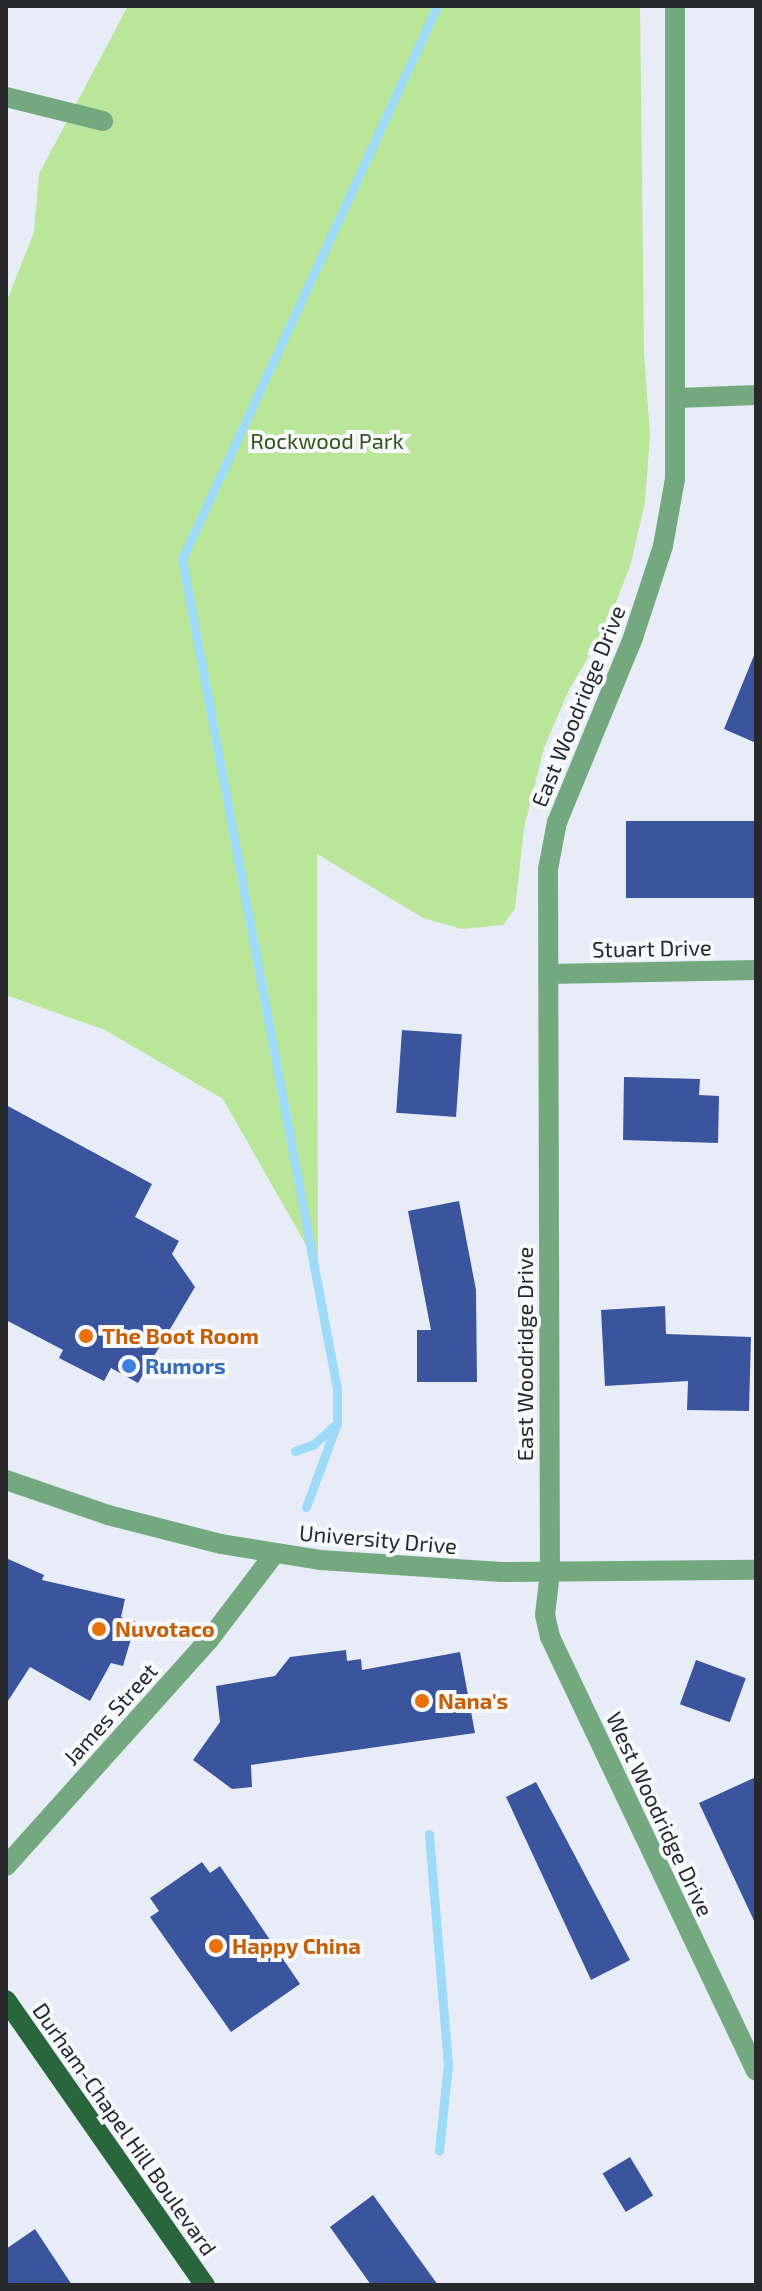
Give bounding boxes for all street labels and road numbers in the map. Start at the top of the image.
street label: East Woodridge Drive [526,601,630,811]
street label: Stuart Drive [592,934,712,962]
street label: East Woodridge Drive [512,1247,538,1461]
street label: University Drive [298,1519,458,1559]
street label: James Street [57,1658,163,1770]
street label: West Woodridge Drive [601,1707,719,1921]
street label: Durham-Chapel Hill Boulevard [27,1997,223,2261]

